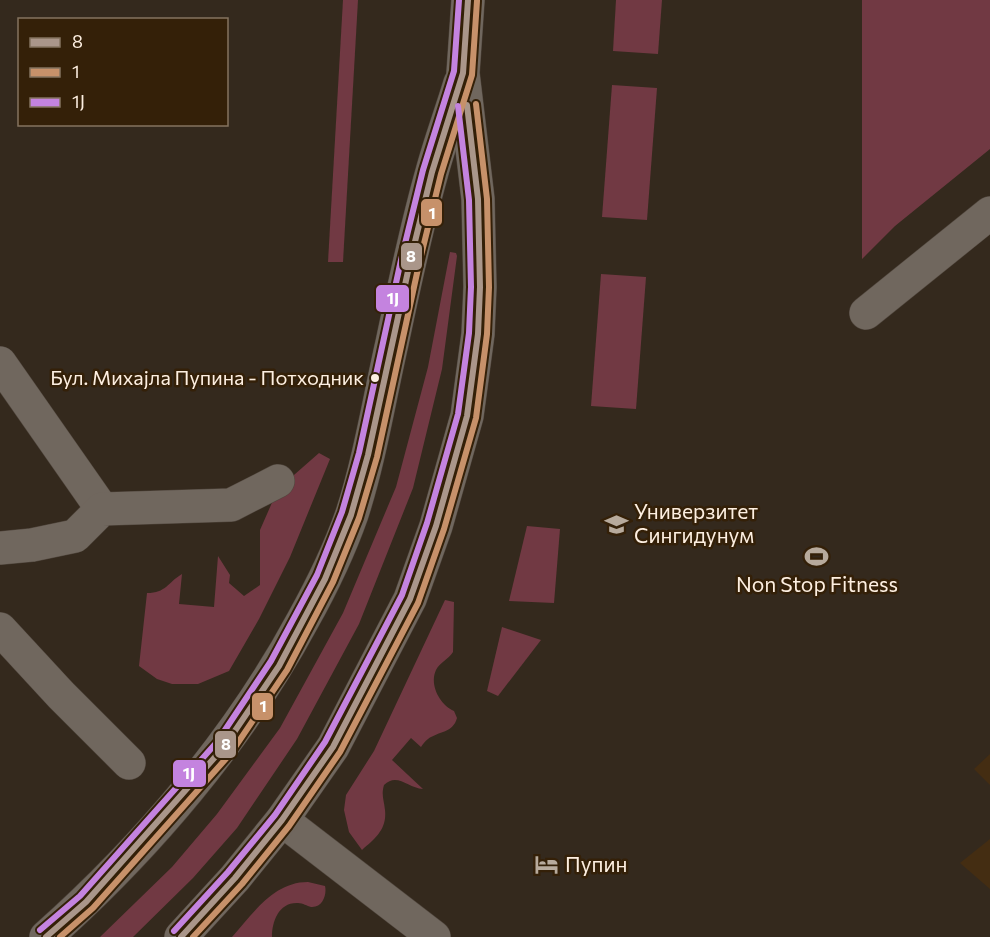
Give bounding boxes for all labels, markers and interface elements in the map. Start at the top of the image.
legend [18,18,228,126]
text: 8 [72,30,83,52]
text: 1 [72,60,80,82]
text: 1J [72,90,85,112]
line badge: 1 [420,198,443,227]
text: 1 [428,203,436,222]
line badge: 8 [400,242,423,271]
text: 8 [406,246,416,265]
line badge: 1J [375,284,410,313]
text: 1J [387,288,399,307]
place label: Бул. Михајла Пупина - Потходник [50,365,364,389]
marker: Бул. Михајла Пупина - Потходник [369,372,381,384]
place label: Универзитет Сингидунум [634,498,758,547]
school or university icon: Универзитет Сингидунум [603,511,629,537]
sports icon: Non Stop Fitness [804,544,830,570]
place label: Non Stop Fitness [736,571,898,596]
line badge: 1 [251,692,274,721]
text: 1 [259,696,267,715]
line badge: 8 [214,730,237,759]
text: 8 [221,734,231,753]
line badge: 1J [172,759,207,788]
text: 1J [183,763,195,782]
place label: Пупин [565,851,628,876]
hotel icon: Пупин [534,852,560,878]

